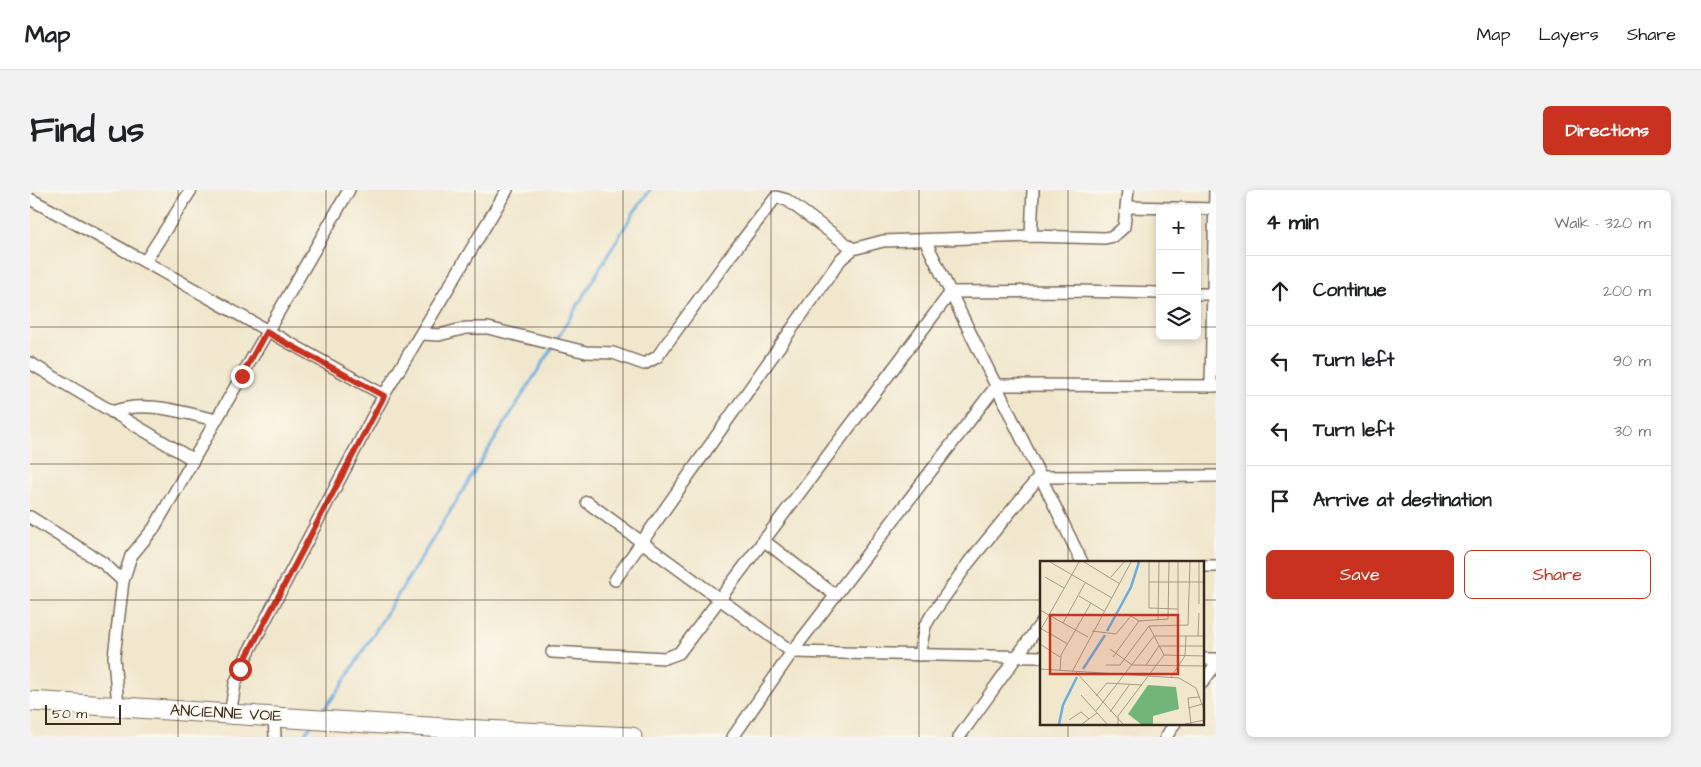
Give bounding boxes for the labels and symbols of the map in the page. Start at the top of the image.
route end [231,365,254,388]
inset map [1040,561,1204,724]
route start [229,658,252,681]
street label: ANCIENNE VOIE [169,699,283,727]
scale bar [45,702,121,725]

